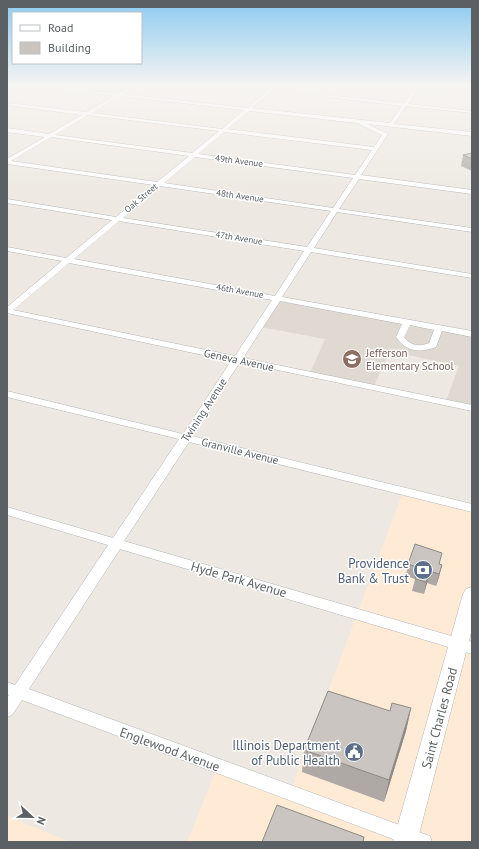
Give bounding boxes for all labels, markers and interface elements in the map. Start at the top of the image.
legend [12,12,142,64]
text: Road [48,20,73,35]
text: Building [48,40,91,55]
street label: 49th Avenue [215,152,264,169]
street label: Oak Street [122,181,160,215]
street label: 48th Avenue [216,187,265,204]
street label: 47th Avenue [215,228,264,247]
street label: 46th Avenue [215,281,265,300]
street label: Geneva Avenue [203,346,276,374]
place label: Jefferson Elementary School [365,346,454,373]
school or university icon: Jefferson Elementary School [341,348,363,370]
street label: Twining Avenue [178,375,230,445]
street label: Granville Avenue [200,435,280,467]
place label: Providence Bank & Trust [338,555,410,587]
street label: Hyde Park Avenue [189,558,289,601]
bank icon: Providence Bank & Trust [412,559,434,581]
street label: Saint Charles Road [418,666,461,771]
street label: Englewood Avenue [117,723,222,775]
place label: Illinois Department of Public Health [232,737,341,769]
public building icon: Illinois Department of Public Health [343,741,365,763]
north arrow [12,797,52,837]
text: N [33,815,49,827]

